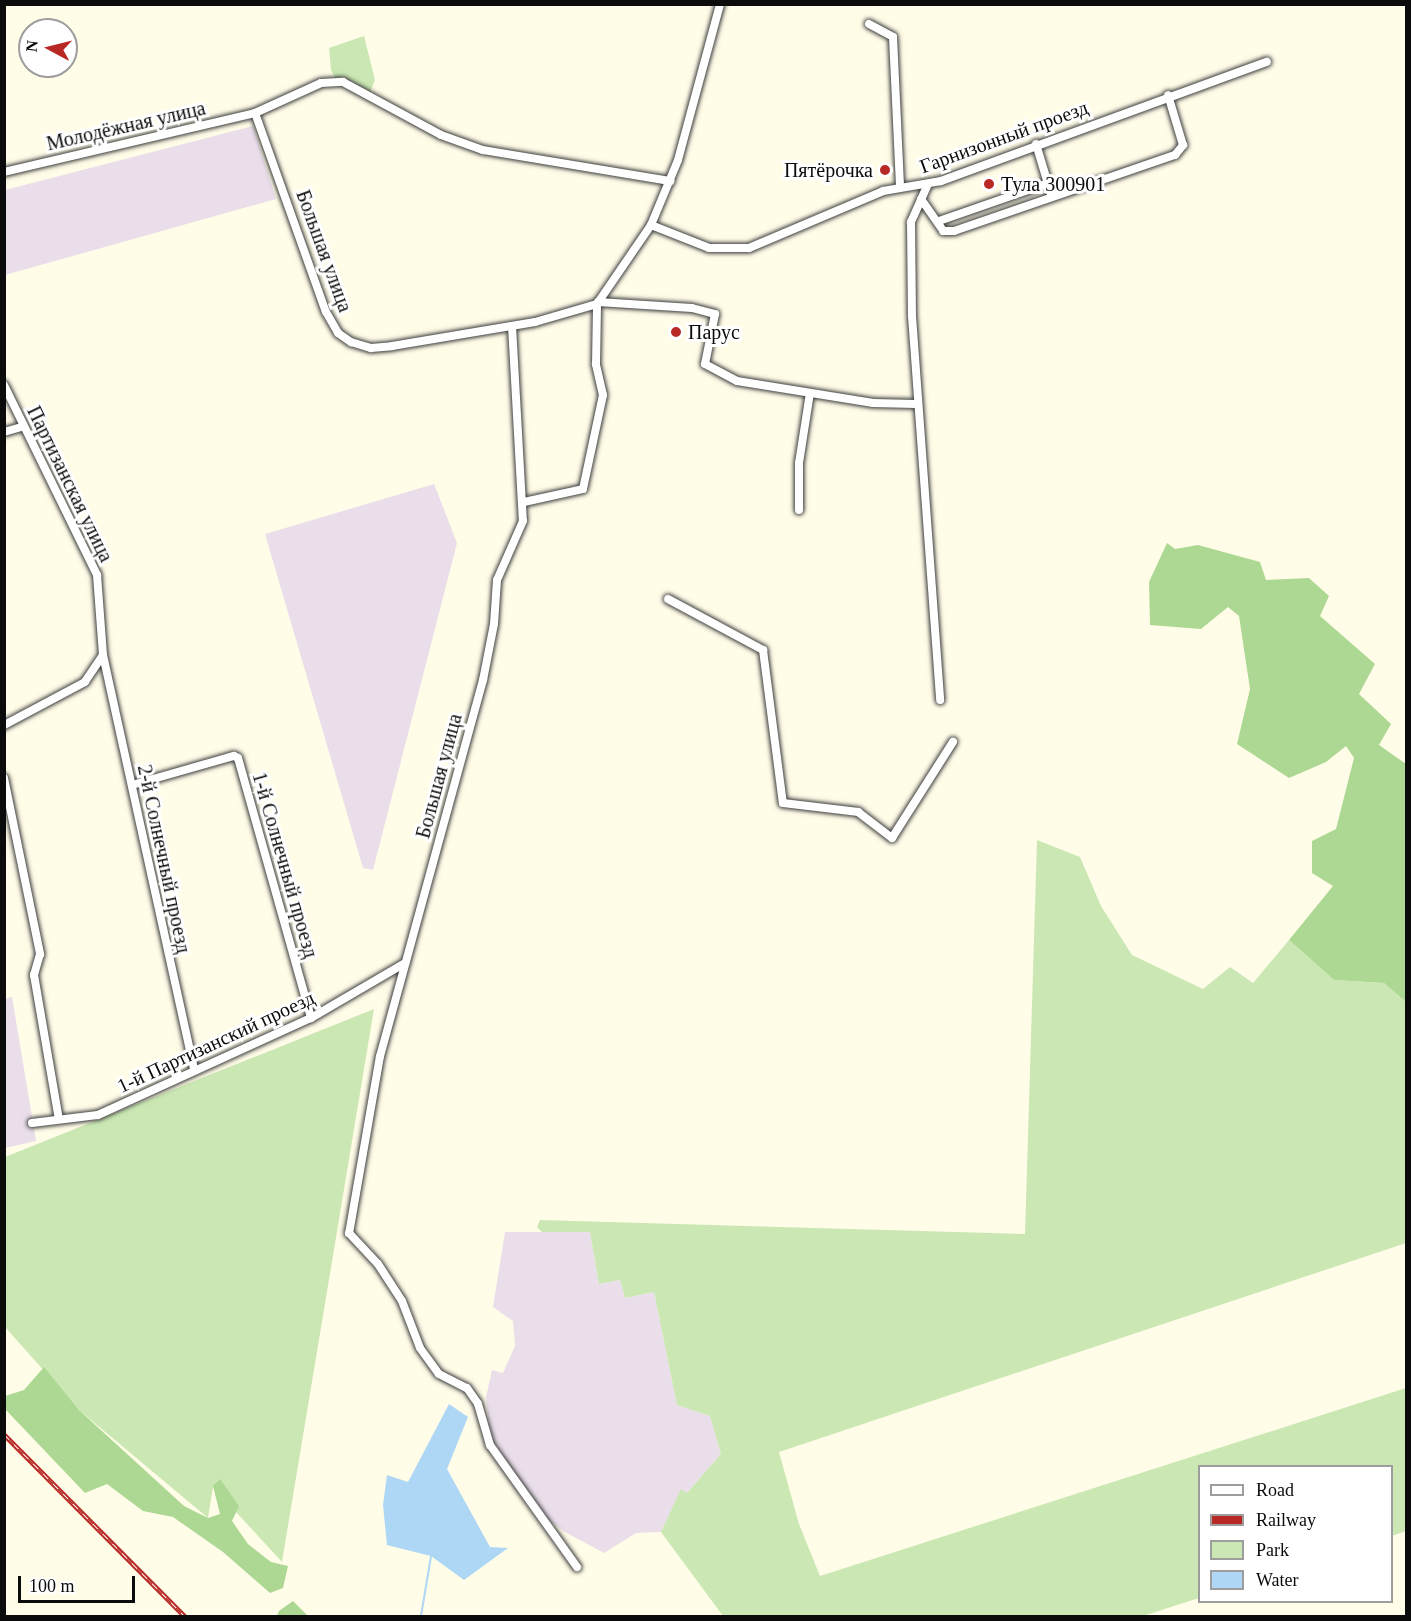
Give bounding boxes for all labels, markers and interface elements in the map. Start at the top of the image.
north arrow [18,18,78,78]
text: N [22,39,41,53]
street label: Гарнизонный проезд [917,95,1091,179]
street label: Молодёжная улица [44,96,208,156]
place label: Пятёрочка [784,158,873,182]
marker: Пятёрочка [878,163,892,177]
place label: Тула 300901 [1001,172,1105,196]
marker: Тула 300901 [982,177,996,191]
street label: Большая улица [291,187,357,315]
place label: Парус [688,320,740,344]
marker: Парус [669,325,683,339]
street label: Партизанская улица [22,402,118,566]
street label: Большая улица [411,711,467,841]
street label: 2-й Солнечный проезд [132,763,196,955]
street label: 1-й Солнечный проезд [247,769,323,961]
street label: 1-й Партизанский проезд [113,986,319,1098]
legend [1198,1465,1393,1603]
text: Road [1256,1480,1294,1500]
text: Railway [1256,1510,1316,1530]
text: Park [1256,1540,1289,1560]
scale bar [21,1564,138,1602]
text: Water [1256,1570,1299,1590]
text: 100 m [29,1576,75,1596]

